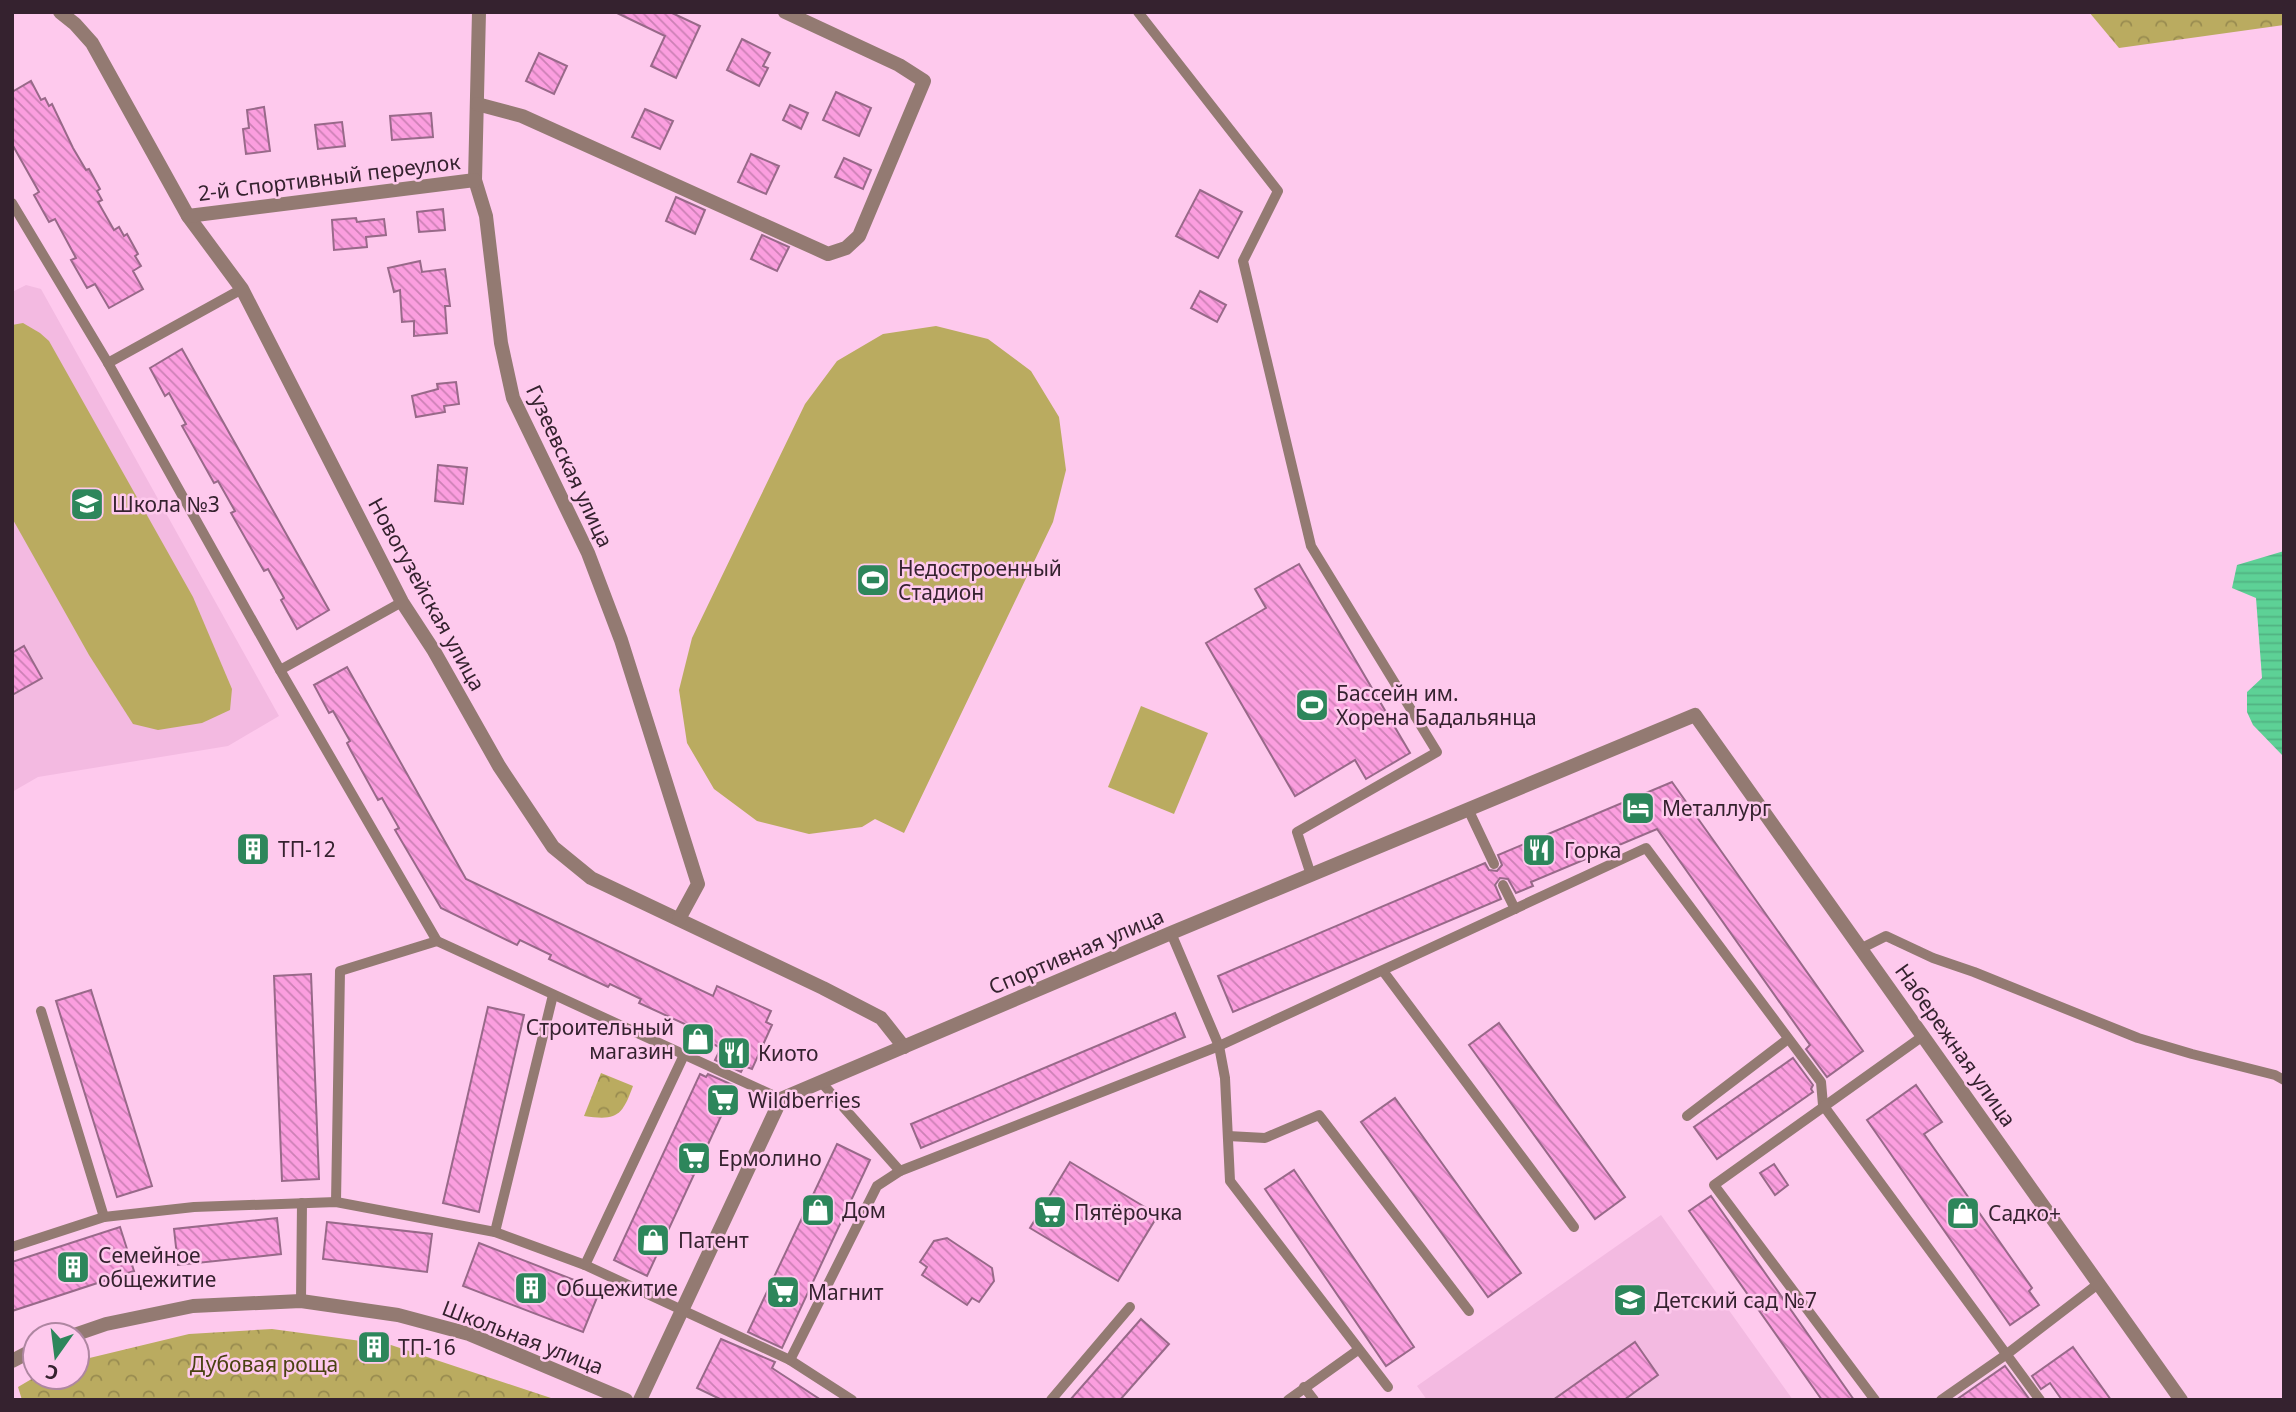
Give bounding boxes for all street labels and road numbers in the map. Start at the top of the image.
street label: 2-й Спортивный переулок [196,147,462,207]
street label: Гузеевская улица [520,380,620,552]
street label: Новогузейская улица [362,492,492,696]
street label: Спортивная улица [984,901,1168,1001]
street label: Набережная улица [1889,958,2023,1132]
street label: Школьная улица [438,1293,608,1381]

